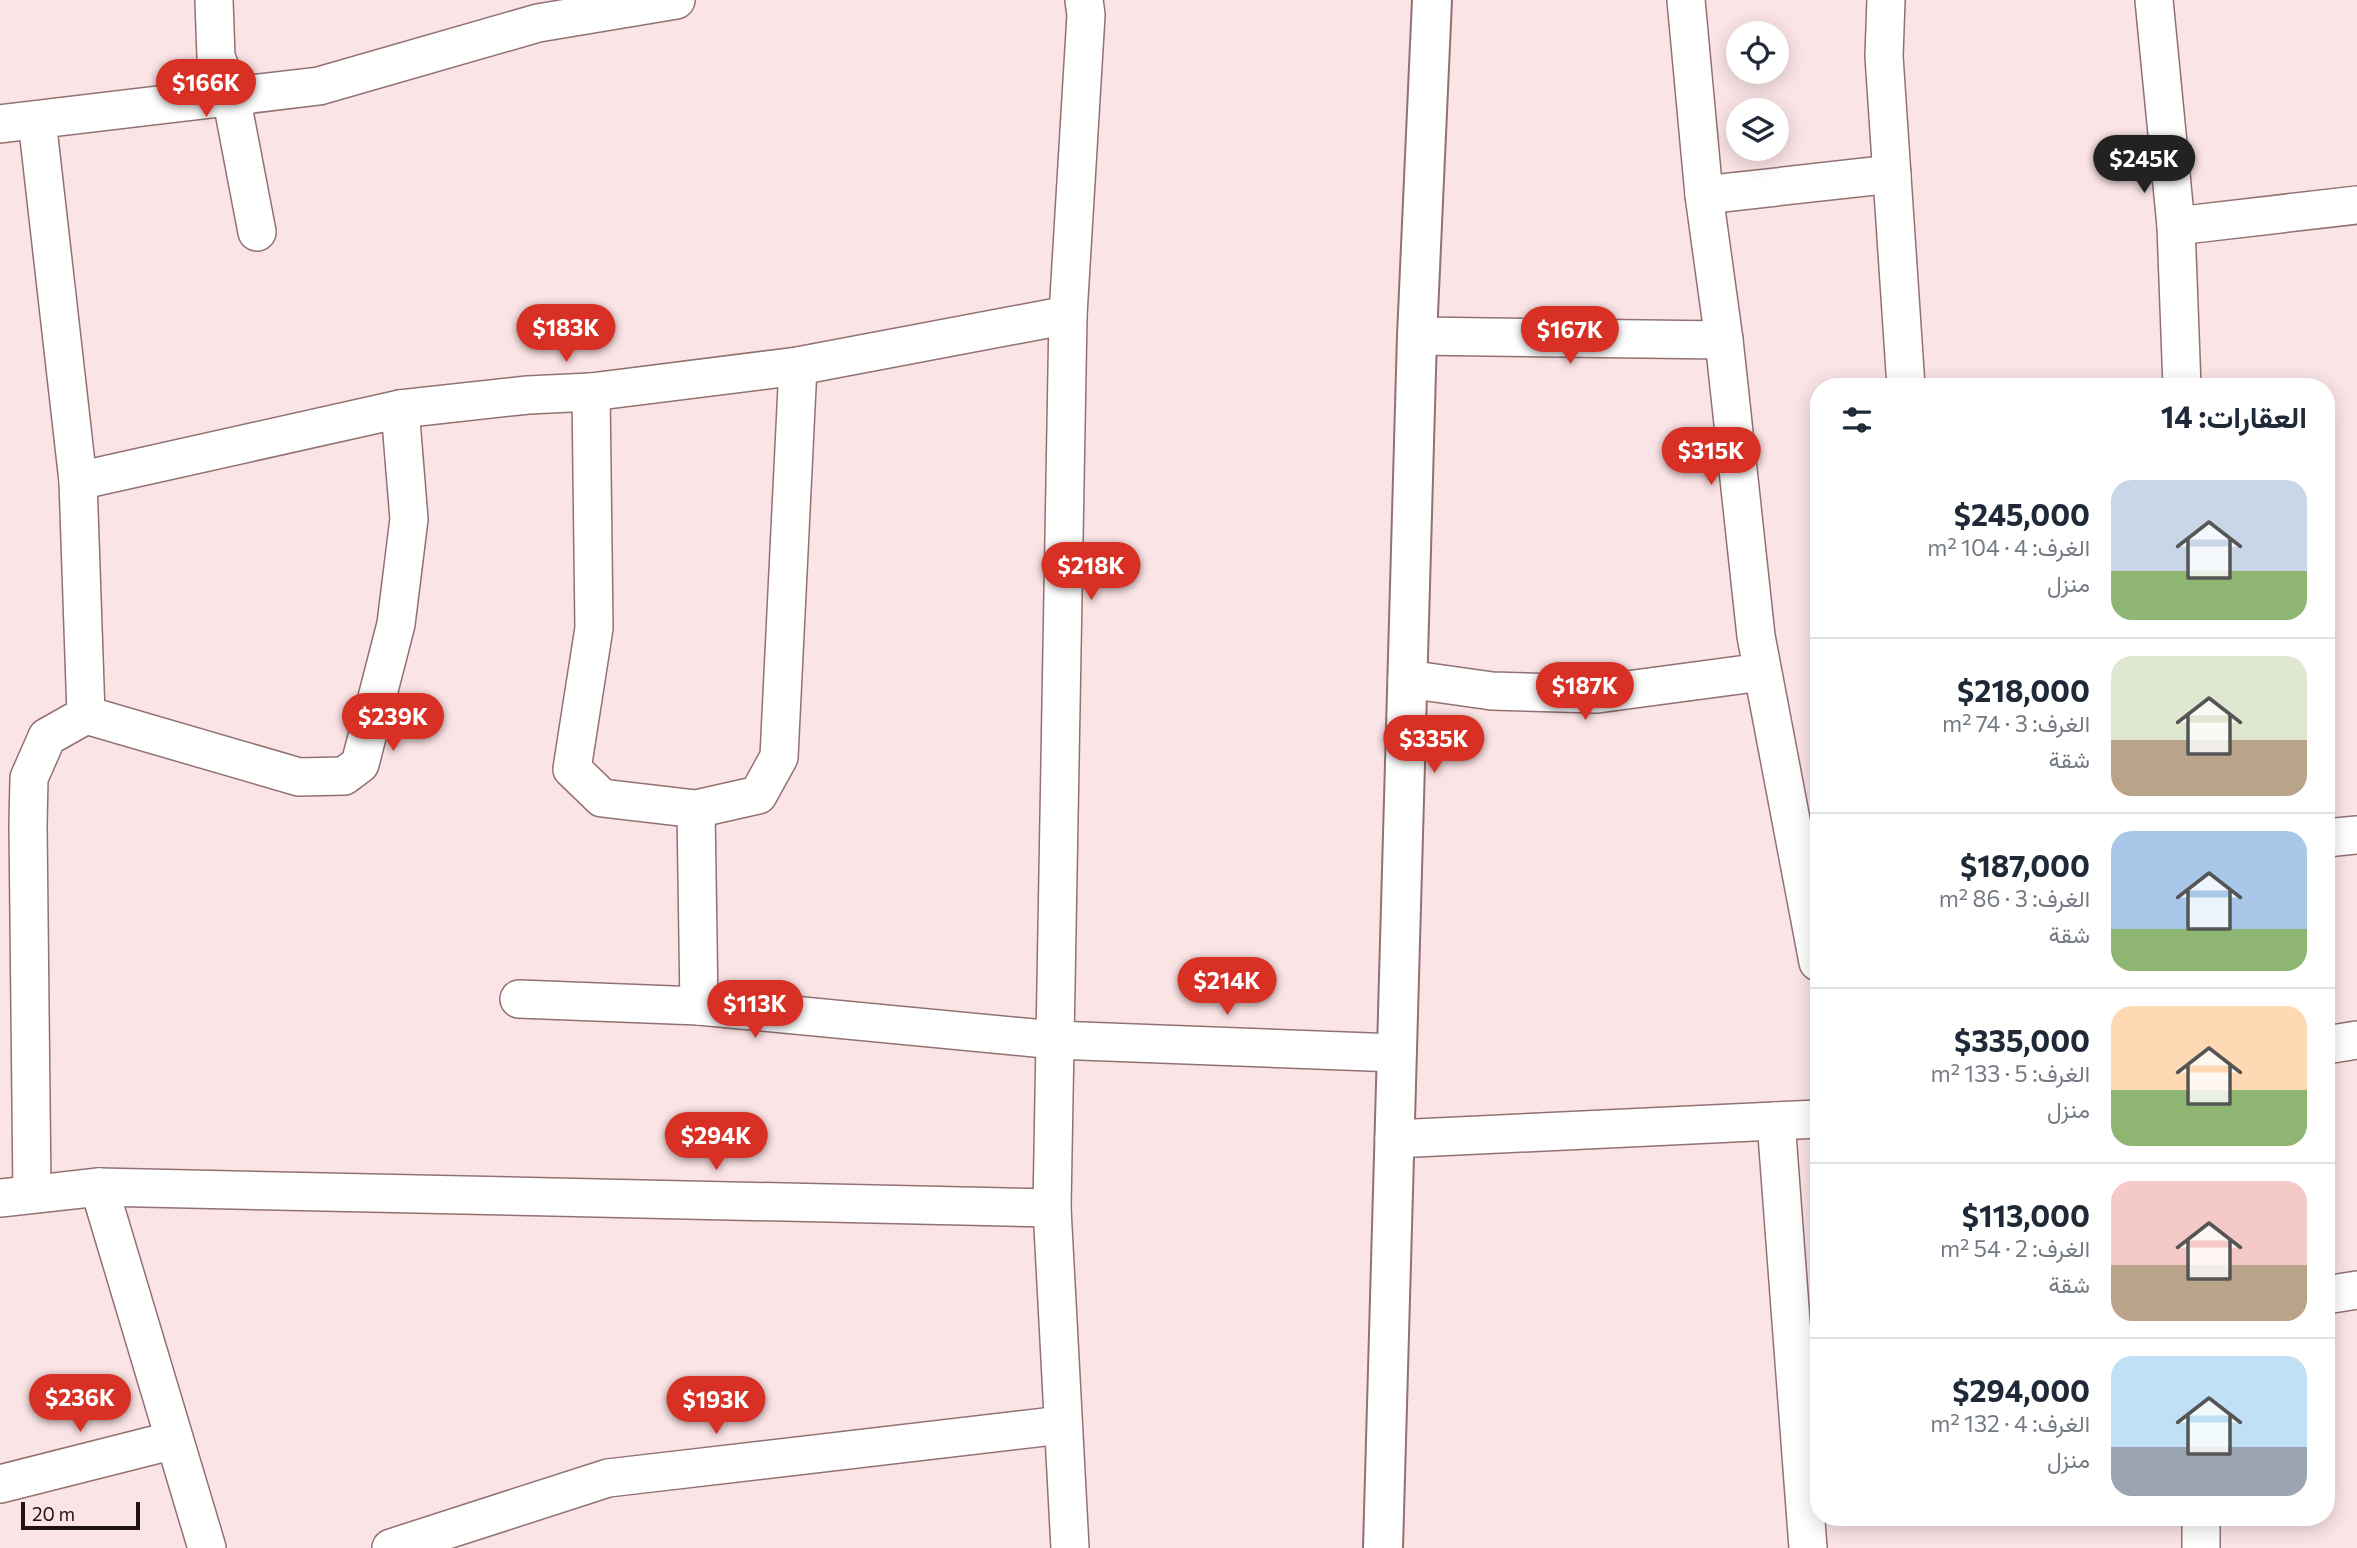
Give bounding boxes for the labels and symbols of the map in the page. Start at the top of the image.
pin: $166K [157,60,255,119]
pin: $245K [2095,136,2193,195]
pin: $183K [517,304,615,364]
pin: $167K [1521,306,1619,366]
pin: $315K [1662,428,1760,487]
pin: $218K [1042,542,1140,602]
pin: $187K [1536,662,1634,722]
pin: $239K [344,694,442,753]
pin: $335K [1385,716,1483,775]
pin: $214K [1178,958,1276,1017]
pin: $113K [706,981,804,1040]
pin: $294K [667,1112,765,1172]
pin: $236K [31,1374,129,1434]
pin: $193K [667,1376,765,1436]
scale bar [21,1499,140,1531]

